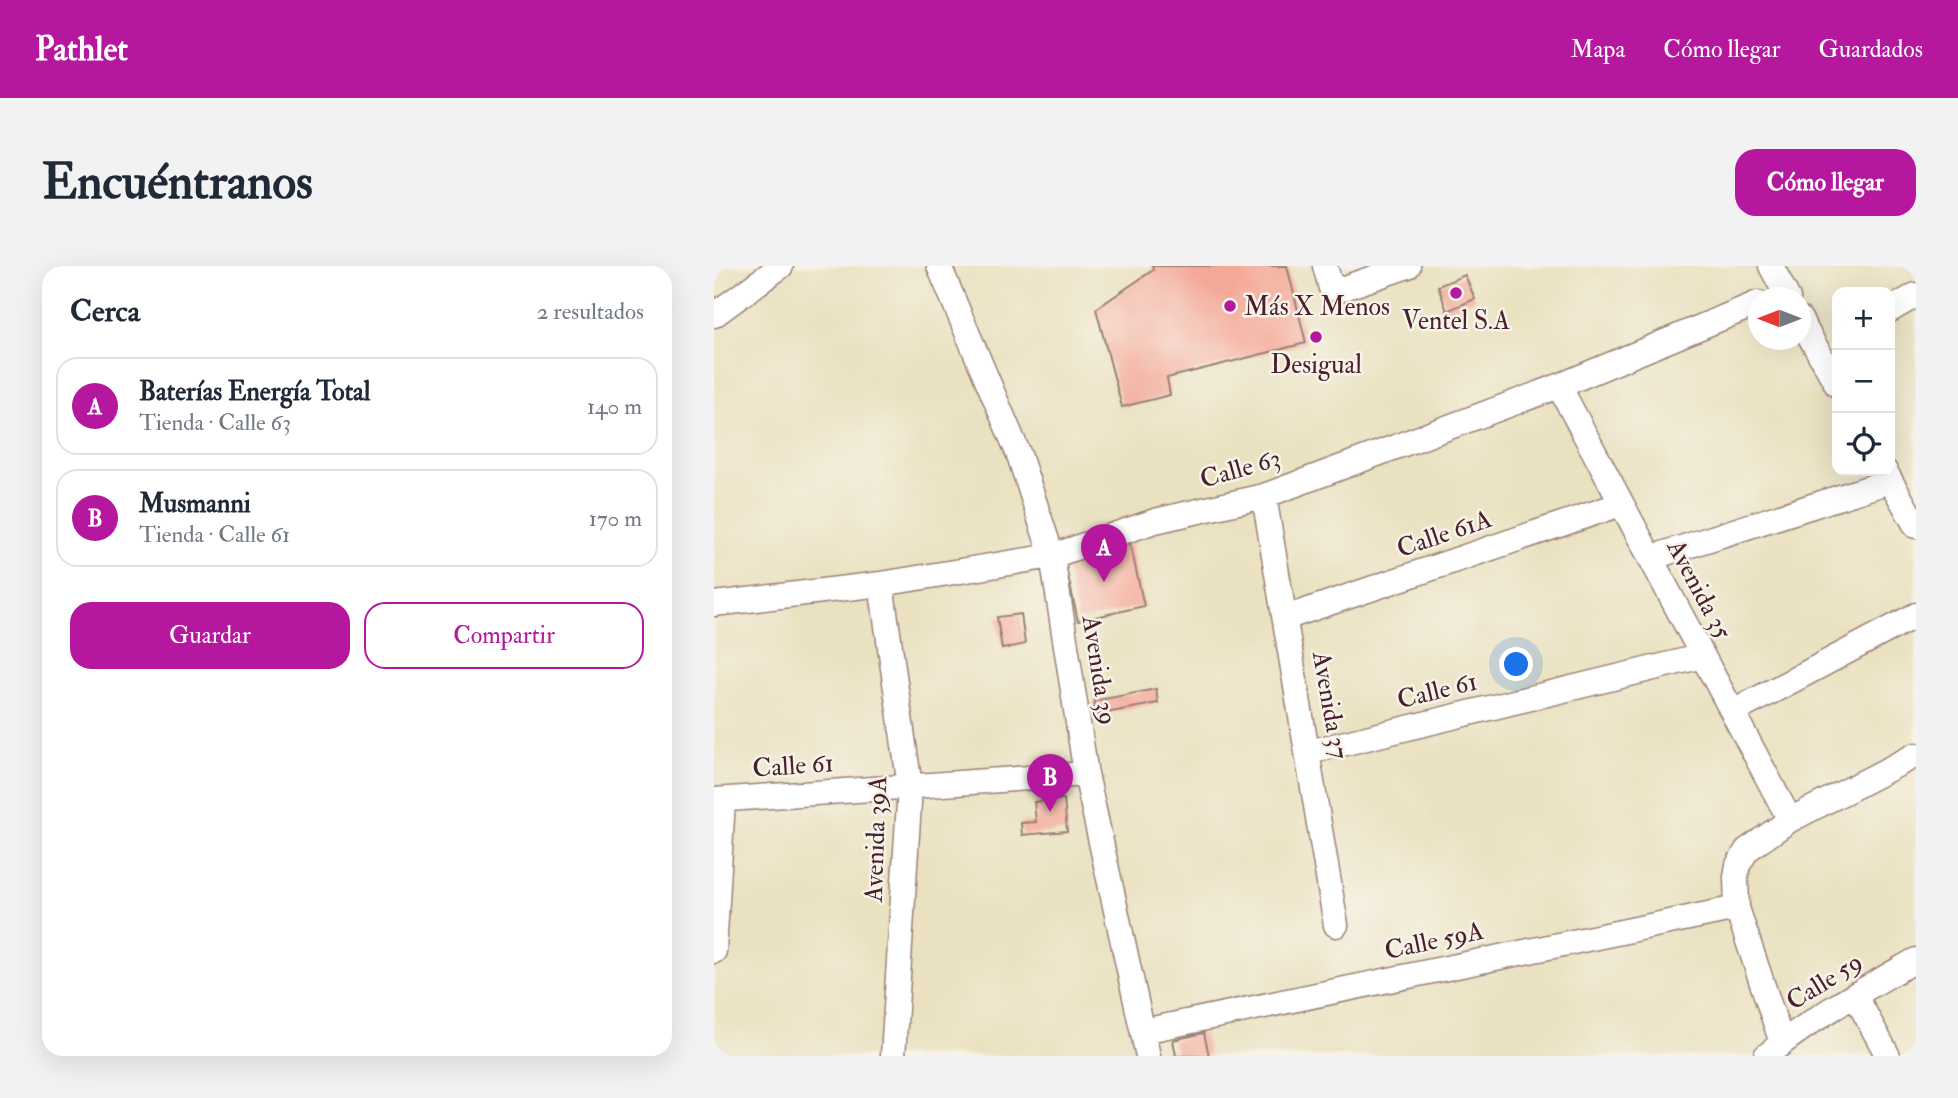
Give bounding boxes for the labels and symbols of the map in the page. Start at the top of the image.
marker: Ventel S.A [1448,285,1464,301]
north arrow [1748,287,1811,350]
place label: Más X Menos [1244,291,1390,323]
marker: Más X Menos [1222,298,1238,314]
place label: Ventel S.A [1402,305,1511,337]
marker: Desigual [1308,329,1324,345]
place label: Desigual [1270,349,1362,381]
street label: Calle 63 [1196,442,1284,496]
street label: Calle 61A [1393,503,1496,565]
pin: A [1081,524,1127,582]
street label: Avenida 35 [1659,533,1739,645]
street label: Avenida 39 [1074,612,1123,727]
your location [1499,647,1533,681]
street label: Avenida 37 [1305,648,1355,762]
street label: Calle 61 [1394,666,1481,716]
street label: Calle 61 [751,747,835,785]
pin: B [1027,754,1073,812]
street label: Avenida 39A [858,775,894,904]
street label: Calle 59A [1382,915,1487,967]
street label: Calle 59 [1780,946,1869,1018]

